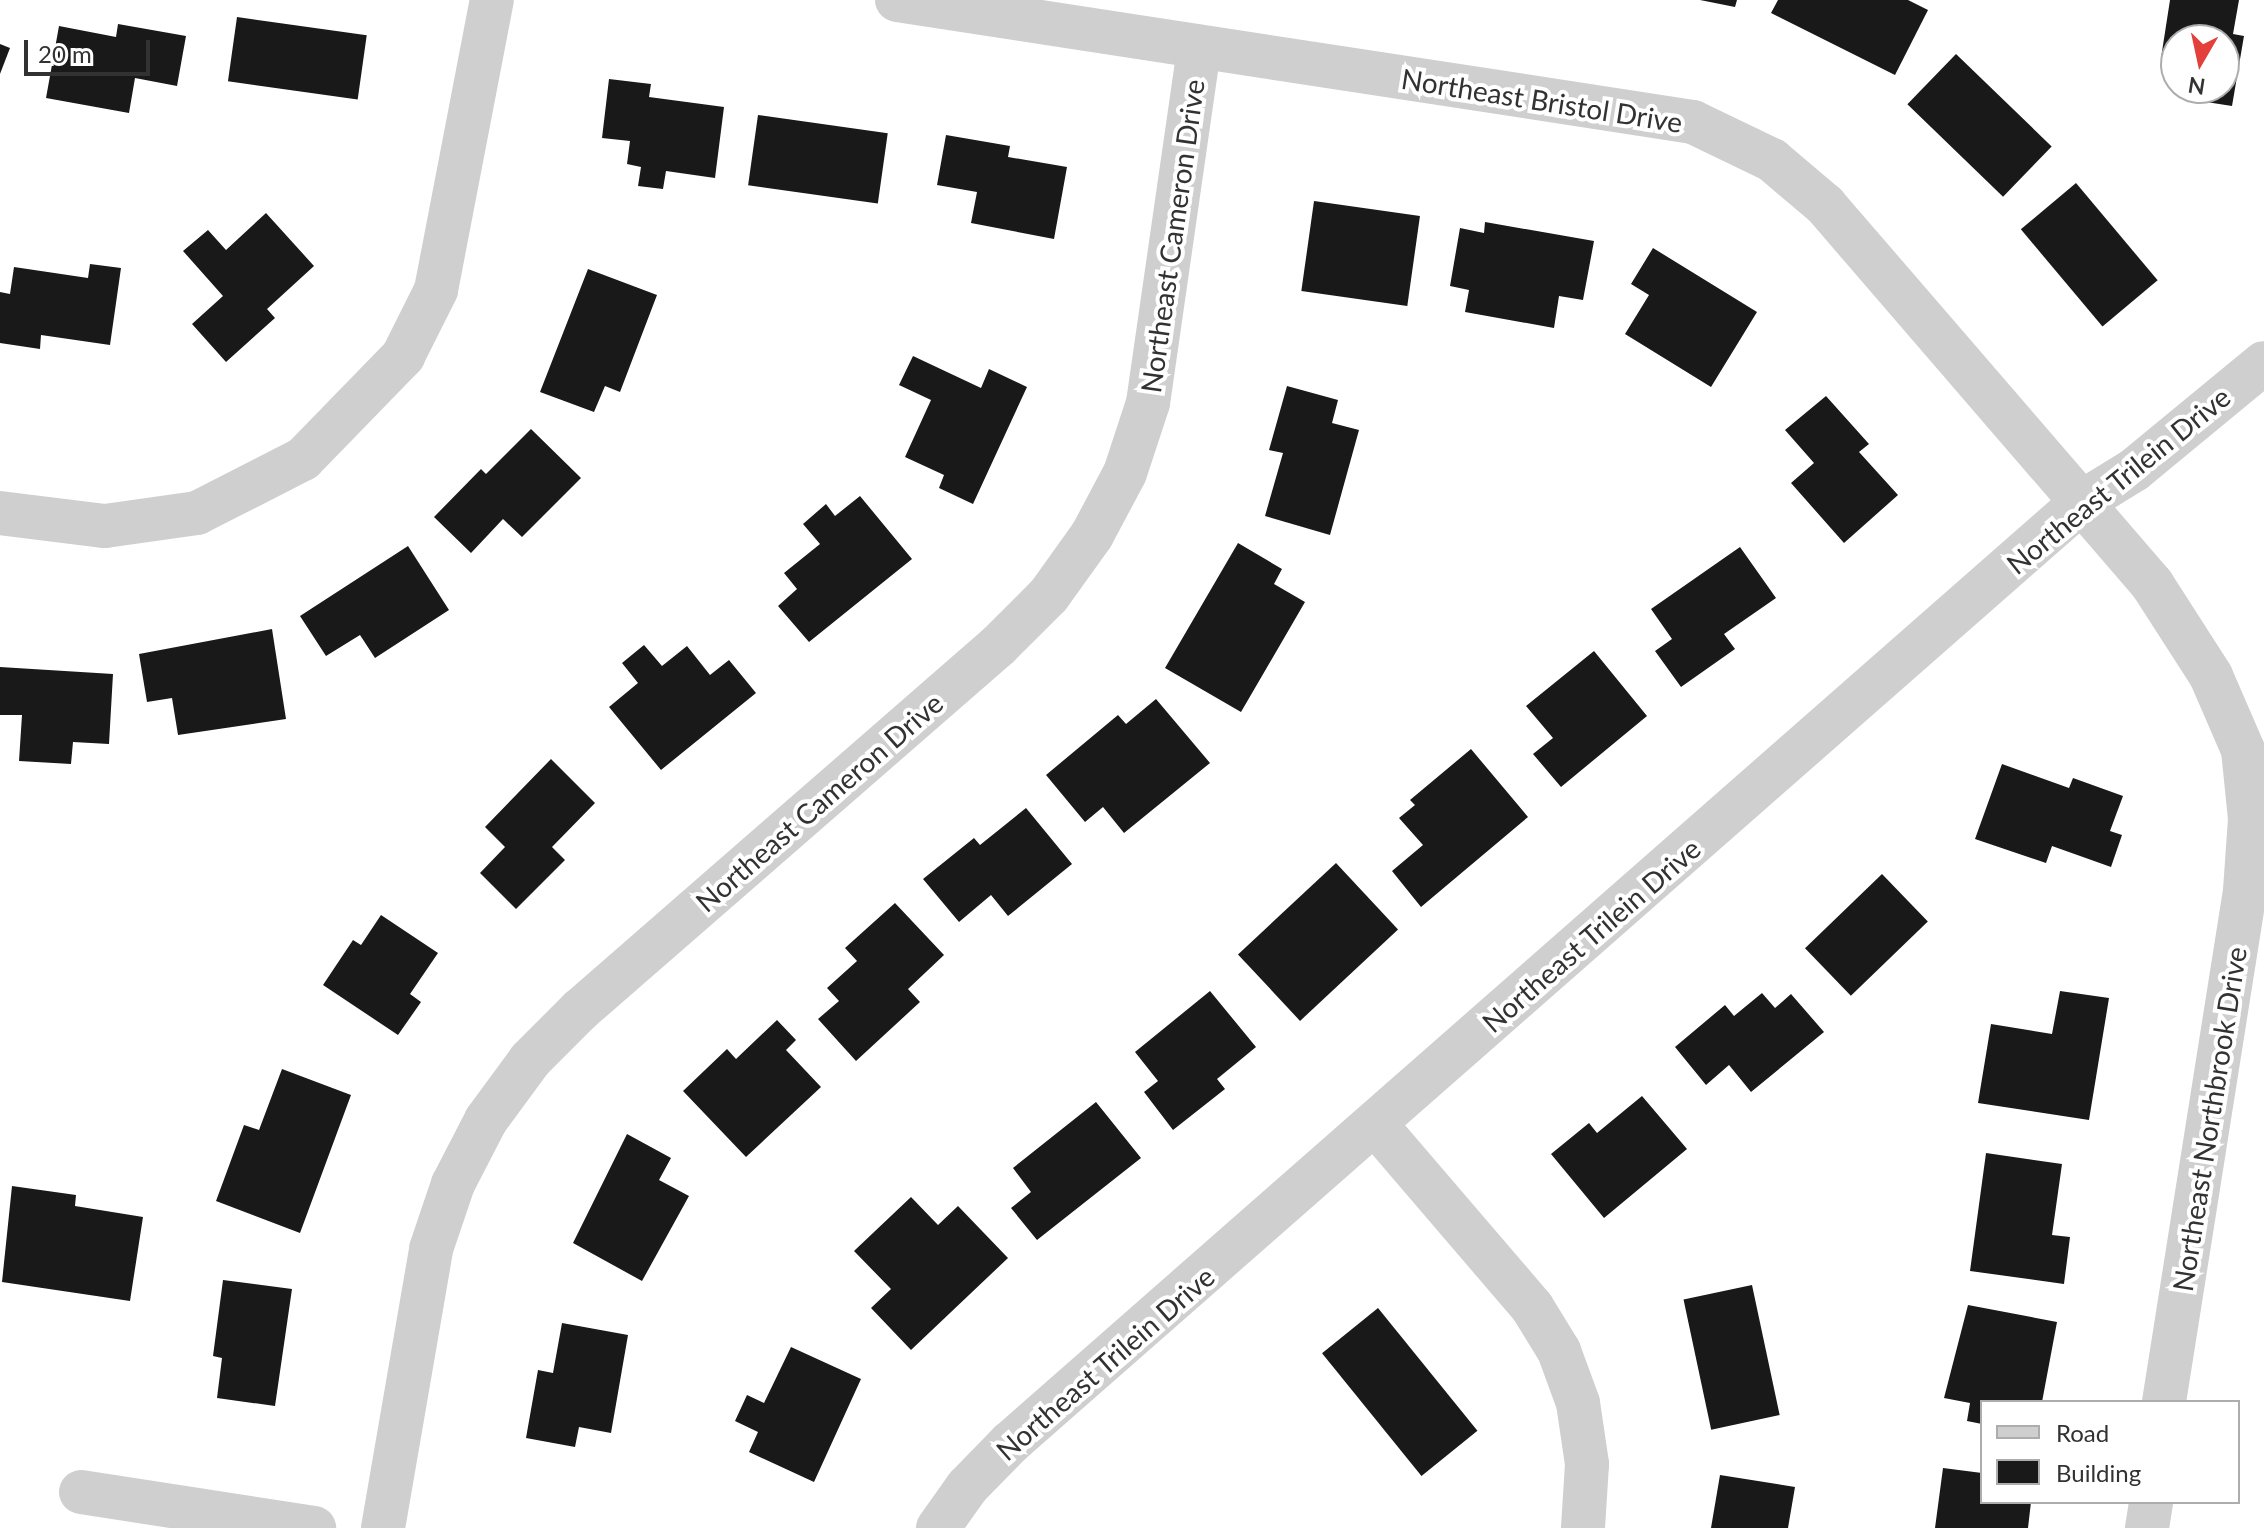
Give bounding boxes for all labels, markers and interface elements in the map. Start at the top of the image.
scale bar [28,24,154,74]
north arrow [2160,24,2240,104]
text: 20 m [38,39,92,68]
street label: Northeast Bristol Drive [1399,61,1685,139]
text: N [2186,72,2207,101]
street label: Northeast Cameron Drive [1133,77,1211,395]
street label: Northeast Trilein Drive [1999,379,2237,581]
street label: Northeast Cameron Drive [689,686,949,918]
street label: Northeast Trilein Drive [1475,831,1707,1039]
street label: Northeast Northbrook Drive [2165,944,2253,1294]
street label: Northeast Trilein Drive [989,1259,1221,1467]
legend [1980,1400,2240,1504]
text: Road [2056,1418,2109,1447]
text: Building [2056,1458,2141,1487]

